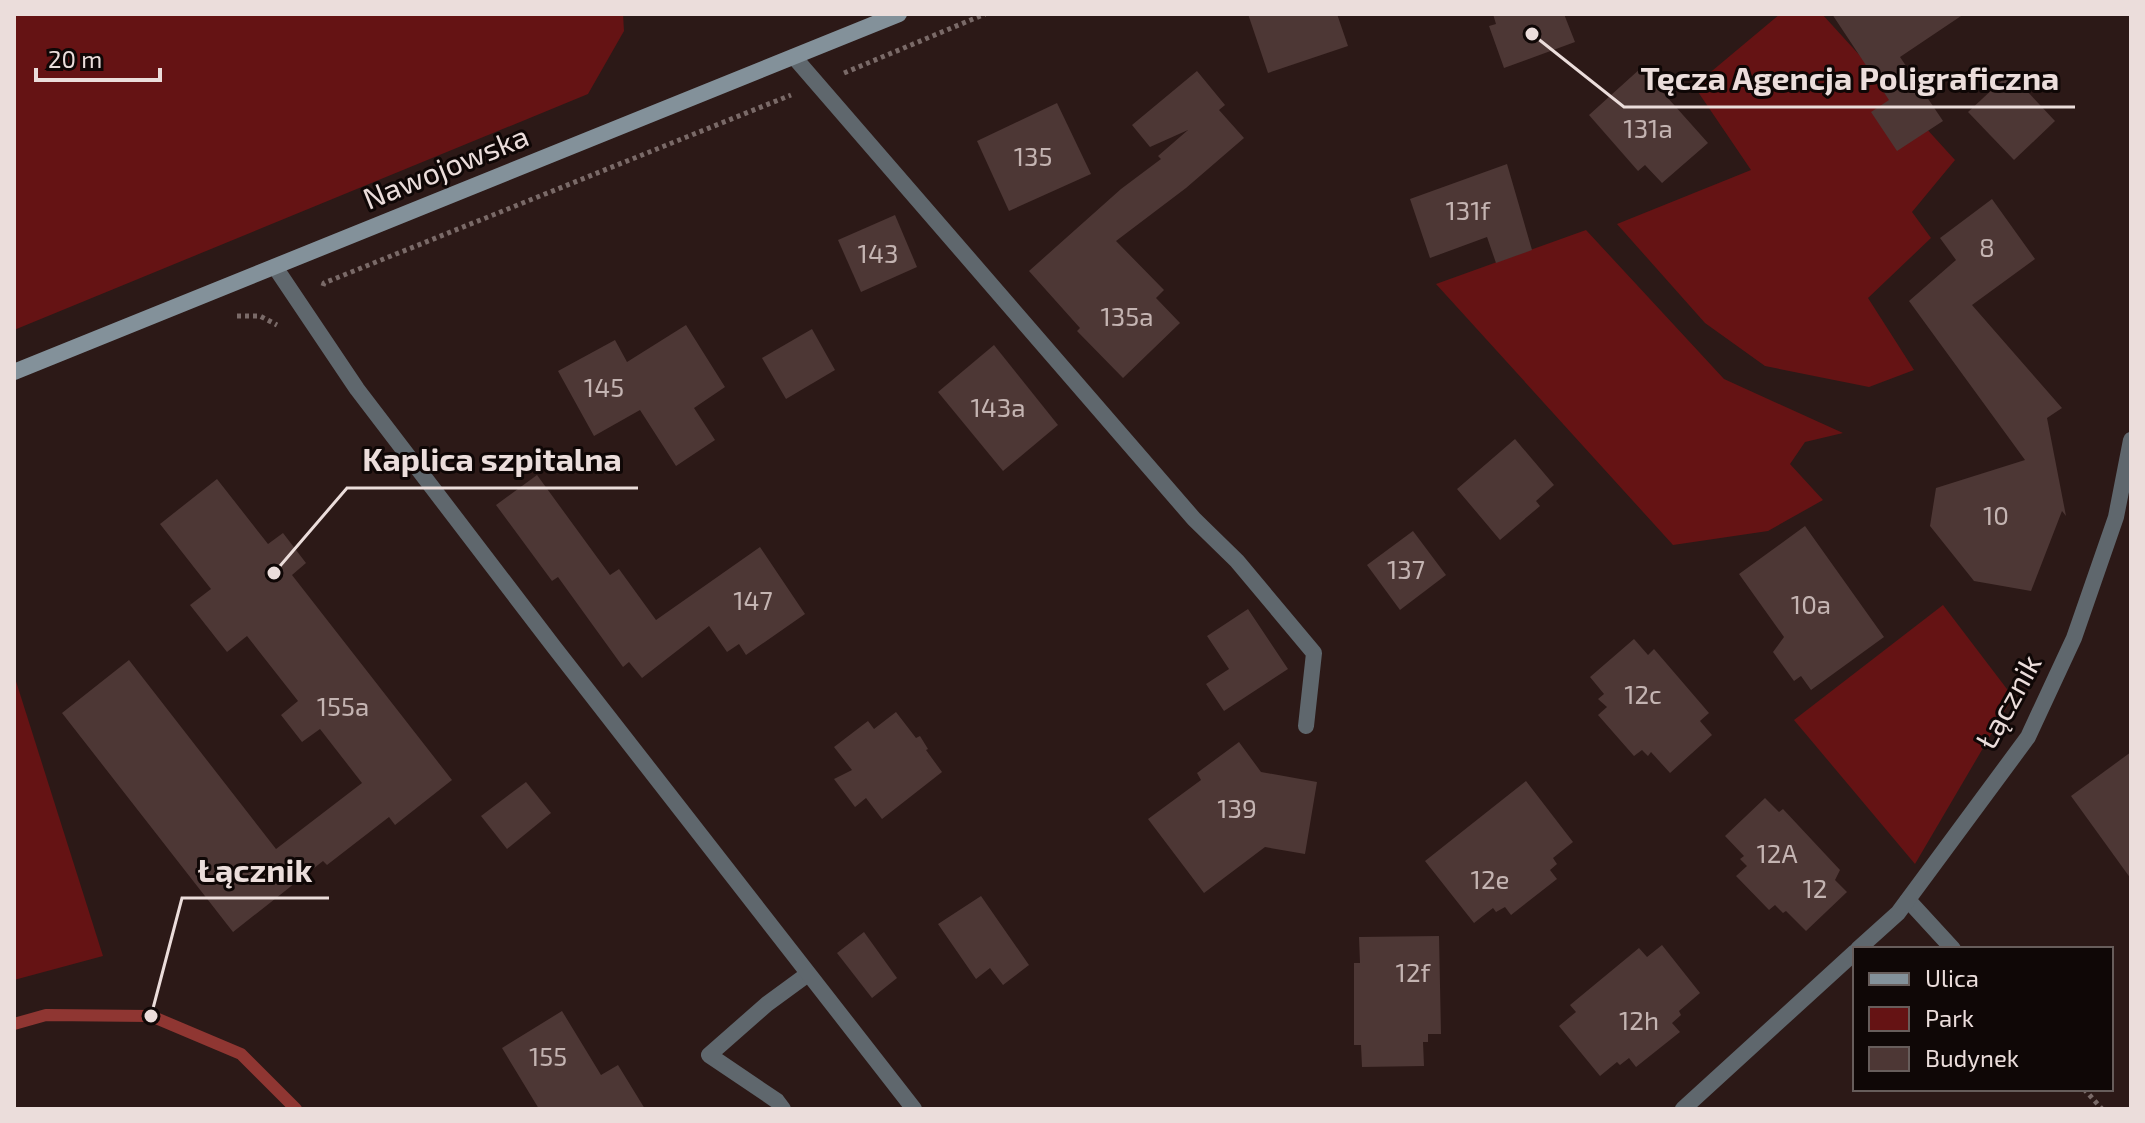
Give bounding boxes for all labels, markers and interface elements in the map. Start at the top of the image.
scale bar [36,32,160,82]
text: 20 m [48,44,102,73]
callout: Tęcza Agencja Poligraficzna [1624,51,2075,107]
text: Tęcza Agencja Poligraficzna [1641,58,2059,96]
house number: 131a [1623,112,1673,143]
street label: Nawojowska [357,117,533,216]
house number: 135 [1014,140,1052,171]
house number: 131f [1445,194,1492,225]
house number: 8 [1979,231,1995,262]
house number: 143 [858,237,898,268]
house number: 135a [1100,300,1154,331]
house number: 145 [584,371,624,402]
house number: 143a [970,391,1026,422]
callout: Kaplica szpitalna [347,432,638,488]
text: Kaplica szpitalna [362,439,622,477]
house number: 10 [1983,499,2009,530]
house number: 137 [1387,553,1425,584]
house number: 147 [733,584,773,615]
house number: 10a [1791,588,1831,619]
street label: Łącznik [1967,648,2048,754]
house number: 12c [1624,678,1662,709]
house number: 155a [317,690,369,721]
house number: 139 [1217,792,1257,823]
house number: 12A [1756,837,1798,868]
callout: Łącznik [182,842,329,898]
text: Łącznik [198,850,312,889]
house number: 12e [1471,863,1509,894]
house number: 12 [1803,872,1827,903]
legend [1853,947,2113,1091]
house number: 12f [1396,956,1432,987]
text: Ulica [1925,963,1979,992]
text: Park [1925,1003,1974,1032]
house number: 12h [1619,1004,1659,1035]
house number: 155 [529,1040,567,1071]
text: Budynek [1925,1043,2019,1072]

